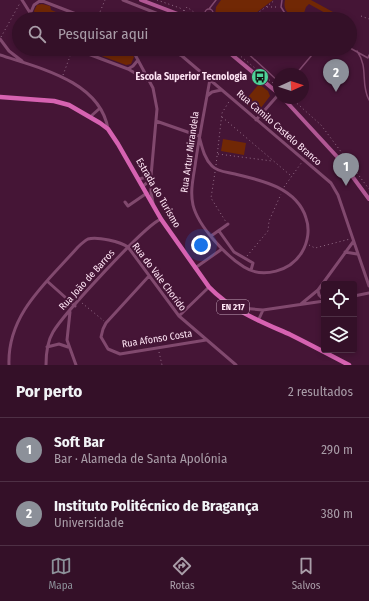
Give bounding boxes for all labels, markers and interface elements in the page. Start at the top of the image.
search box [12,12,357,56]
icon: search [26,23,48,45]
text: Pesquisar aqui [58,25,148,43]
pin: 2 [323,59,349,92]
bus stop icon: Escola Superior Tecnologia [250,67,270,87]
north arrow [273,68,309,104]
place label: Escola Superior Tecnologia [136,71,247,83]
street label: Rua Camilo Castelo Branco [234,88,324,168]
street label: Rua Artur Mirandela [178,111,202,193]
pin: 1 [333,153,359,186]
street label: Estrada do Turismo [133,156,183,230]
your location [191,235,211,255]
street label: Rua do Vale Chorido [129,240,189,314]
street label: Rua João de Barros [57,247,117,313]
map controls [321,281,357,353]
button: locate [321,281,357,317]
road number: EN 217 [217,300,249,314]
button: layers [321,317,357,353]
street label: Rua Afonso Costa [121,327,193,350]
text: Por perto [16,381,82,402]
text: 2 resultados [288,384,353,399]
text: Soft Bar [54,433,104,451]
text: 1 [26,442,32,457]
text: 290 m [321,442,353,457]
text: Bar · Alameda de Santa Apolónia [54,451,227,466]
text: Instituto Politécnico de Bragança [54,497,259,515]
text: 2 [26,506,32,521]
text: 380 m [321,506,353,521]
text: Universidade [54,515,124,530]
tab: Mapa [48,555,73,592]
tab: Rotas [170,555,195,592]
tab: Salvos [292,555,321,592]

